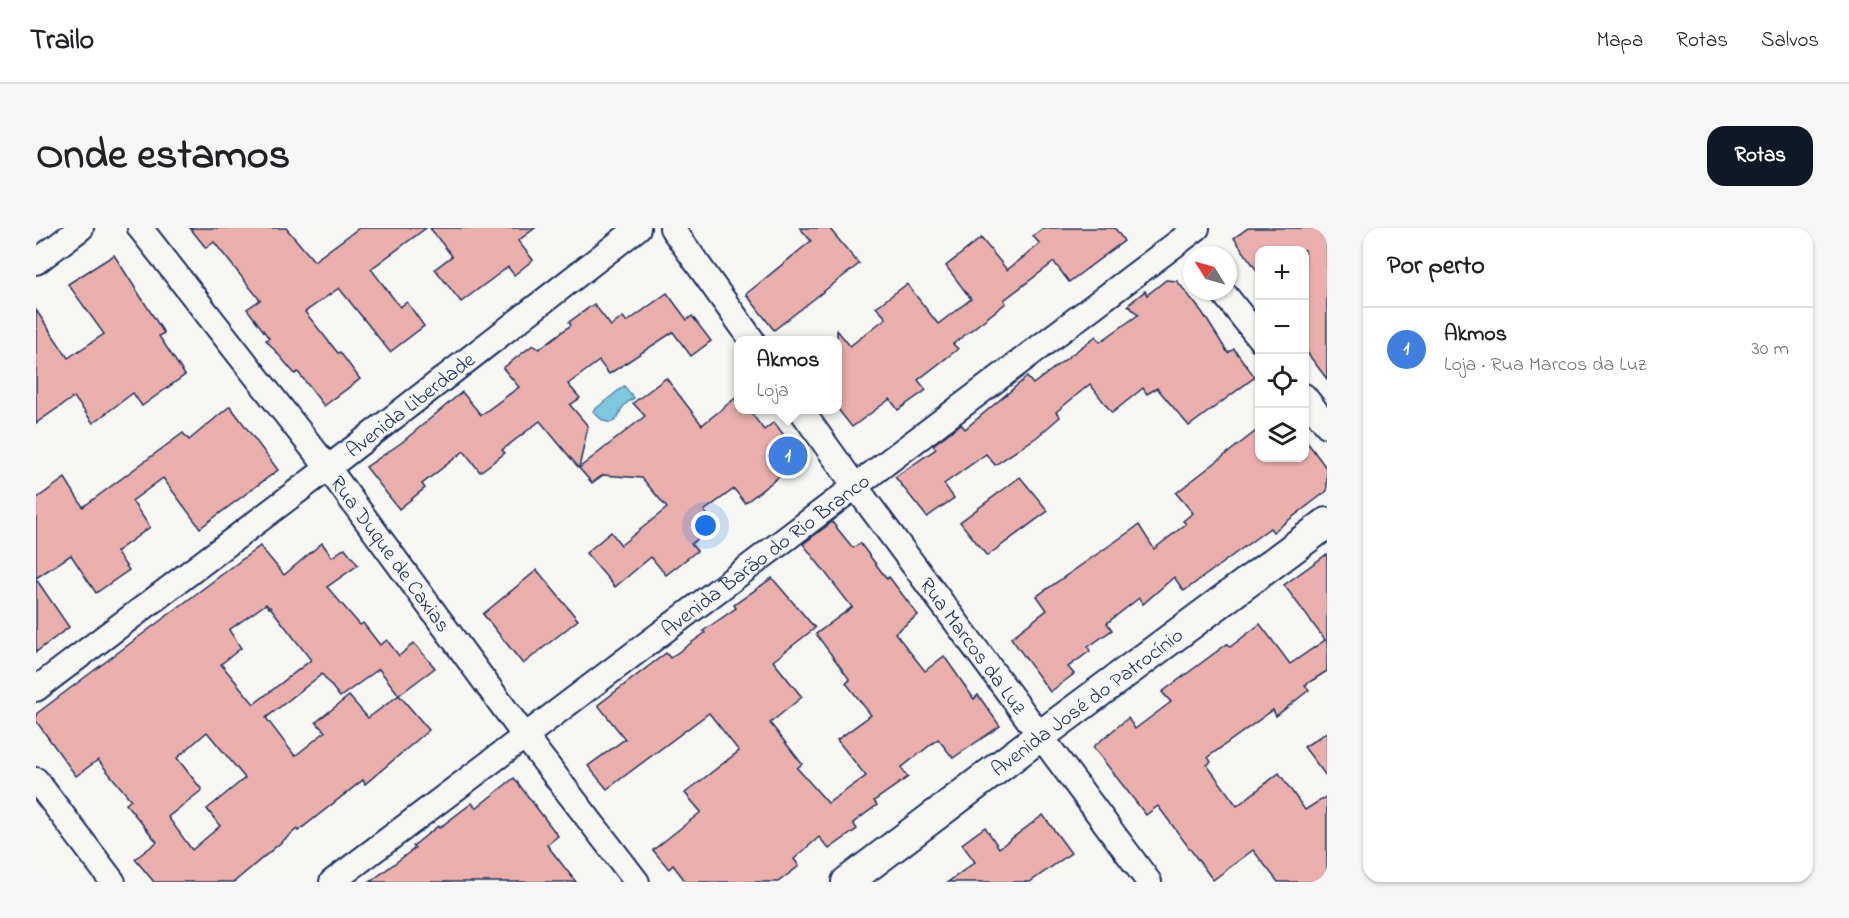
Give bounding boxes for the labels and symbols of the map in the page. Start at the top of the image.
north arrow [1183,246,1237,300]
street label: Avenida Liberdade [340,346,483,466]
pin: 1 [768,434,807,478]
street label: Avenida Barão do Rio Branco [656,467,877,645]
street label: Rua Duque de Caxias [322,470,457,639]
your location [691,511,720,540]
street label: Rua Marcos da Luz [911,572,1033,722]
street label: Avenida José do Patrocínio [985,621,1190,785]

